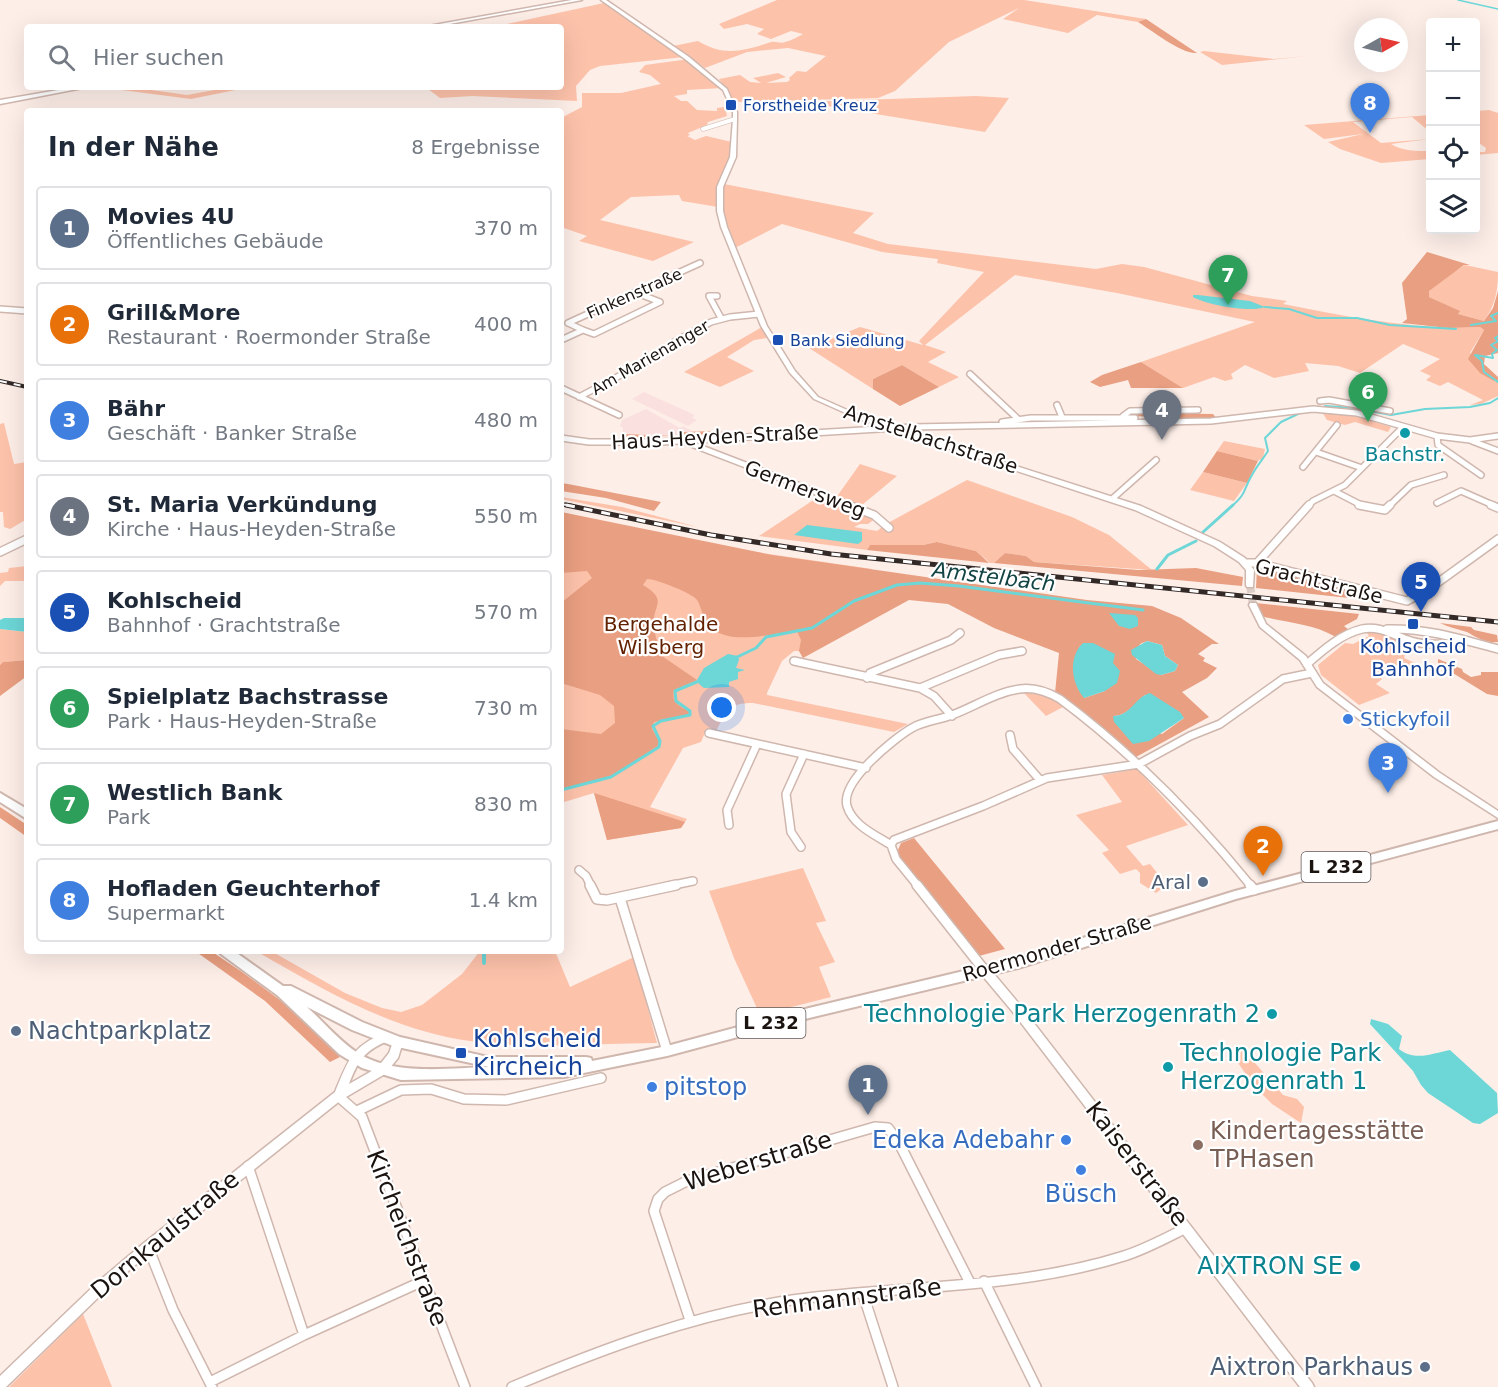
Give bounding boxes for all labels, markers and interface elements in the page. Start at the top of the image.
north arrow [1354,18,1408,72]
map controls [1426,18,1480,234]
button: + [1426,18,1480,72]
search box [24,24,564,90]
icon: search [45,41,78,74]
text: Hier suchen [93,45,224,70]
button: − [1426,72,1480,126]
pin: 8 [1350,84,1390,133]
place label: Forstheide Kreuz [743,96,877,115]
marker: Forstheide Kreuz [724,98,738,112]
button: locate [1426,126,1480,180]
text: In der Nähe [48,132,219,162]
text: 8 Ergebnisse [411,135,540,159]
button: layers [1426,180,1480,234]
text: Movies 4U [107,204,235,229]
text: 1 [63,216,76,240]
text: 370 m [474,216,538,240]
text: Öffentliches Gebäude [107,229,324,253]
pin: 7 [1208,256,1248,305]
street label: Finkenstraße [584,264,685,323]
text: Grill&More [107,300,241,325]
text: 2 [63,312,76,336]
text: 400 m [474,312,538,336]
street label: Am Marienanger [588,316,713,399]
text: Restaurant · Roermonder Straße [107,325,431,349]
place label: Bank Siedlung [790,331,905,350]
marker: Bank Siedlung [771,333,785,347]
pin: 6 [1348,372,1388,422]
pin: 4 [1142,390,1182,440]
text: Bähr [107,396,165,421]
street label: Amstelbachstraße [841,400,1021,478]
text: 3 [63,408,76,432]
text: 480 m [474,408,538,432]
street label: Haus-Heyden-Straße [611,420,819,454]
text: Geschäft · Banker Straße [107,421,357,445]
marker: Bachstr. [1398,426,1412,440]
place label: Bachstr. [1365,442,1445,466]
street label: Germersweg [741,455,869,523]
text: St. Maria Verkündung [107,492,377,517]
text: 4 [63,504,76,528]
text: 550 m [474,504,538,528]
text: Kirche · Haus-Heyden-Straße [107,517,396,541]
street label: Grachtstraße [1252,553,1386,609]
water label: Amstelbach [929,557,1057,596]
pin: 5 [1402,562,1440,612]
text: Kohlscheid [107,588,242,613]
text: 5 [63,600,76,624]
text: 570 m [474,600,538,624]
park label: Bergehalde Wilsberg [604,612,718,659]
text: Bahnhof · Grachtstraße [107,613,341,637]
marker: Kohlscheid Bahnhof [1406,617,1420,631]
place label: Kohlscheid Bahnhof [1359,634,1467,681]
text: Spielplatz Bachstrasse [107,684,388,709]
your location [707,693,736,722]
text: 6 [63,696,76,720]
text: 730 m [474,696,538,720]
place label: Stickyfoil [1360,707,1450,731]
text: Park · Haus-Heyden-Straße [107,709,377,733]
marker: Stickyfoil [1341,712,1355,726]
pin: 3 [1368,744,1408,793]
text: Westlich Bank [107,780,282,805]
text: 7 [63,792,76,816]
text: 830 m [474,792,538,816]
text: Park [107,805,150,829]
pin: 2 [1244,826,1282,876]
road number: L 232 [1302,852,1370,882]
place label: Aral [1151,870,1191,894]
marker: Aral [1196,875,1210,889]
text: Hofladen Geuchterhof [107,876,380,901]
text: 8 [63,888,76,912]
text: 1.4 km [469,888,538,912]
text: Supermarkt [107,901,225,925]
street label: Roermonder Straße [960,910,1154,986]
place label: Technologie Park Herzogenrath 2 [863,1000,1260,1028]
marker: Technologie Park Herzogenrath 2 [1265,1007,1279,1021]
road number: L 232 [736,1008,806,1038]
place label: Nachtparkplatz [28,1017,211,1045]
marker: Nachtparkplatz [9,1024,23,1038]
place label: Kohlscheid Kircheich [473,1025,602,1081]
place label: Technologie Park Herzogenrath 1 [1179,1039,1381,1095]
marker: Kohlscheid Kircheich [454,1046,468,1060]
marker: Technologie Park Herzogenrath 1 [1161,1060,1175,1074]
pin: 1 [848,1066,888,1115]
place label: pitstop [664,1073,747,1101]
marker: pitstop [645,1080,659,1094]
street label: Kaiserstraße [1080,1096,1194,1232]
place label: Kindertagesstätte TPHasen [1209,1117,1424,1173]
street label: Weberstraße [681,1125,835,1197]
place label: Edeka Adebahr [872,1126,1054,1154]
marker: Edeka Adebahr [1059,1133,1073,1147]
marker: Kindertagesstätte TPHasen [1191,1138,1205,1152]
street label: Kircheichstraße [361,1146,453,1330]
marker: Büsch [1074,1163,1088,1177]
street label: Dornkaulstraße [85,1165,245,1305]
place label: Büsch [1045,1180,1117,1208]
place label: AIXTRON SE [1197,1252,1343,1280]
marker: AIXTRON SE [1348,1259,1362,1273]
street label: Rehmannstraße [751,1272,943,1324]
place label: Aixtron Parkhaus [1210,1353,1413,1381]
marker: Aixtron Parkhaus [1418,1360,1432,1374]

